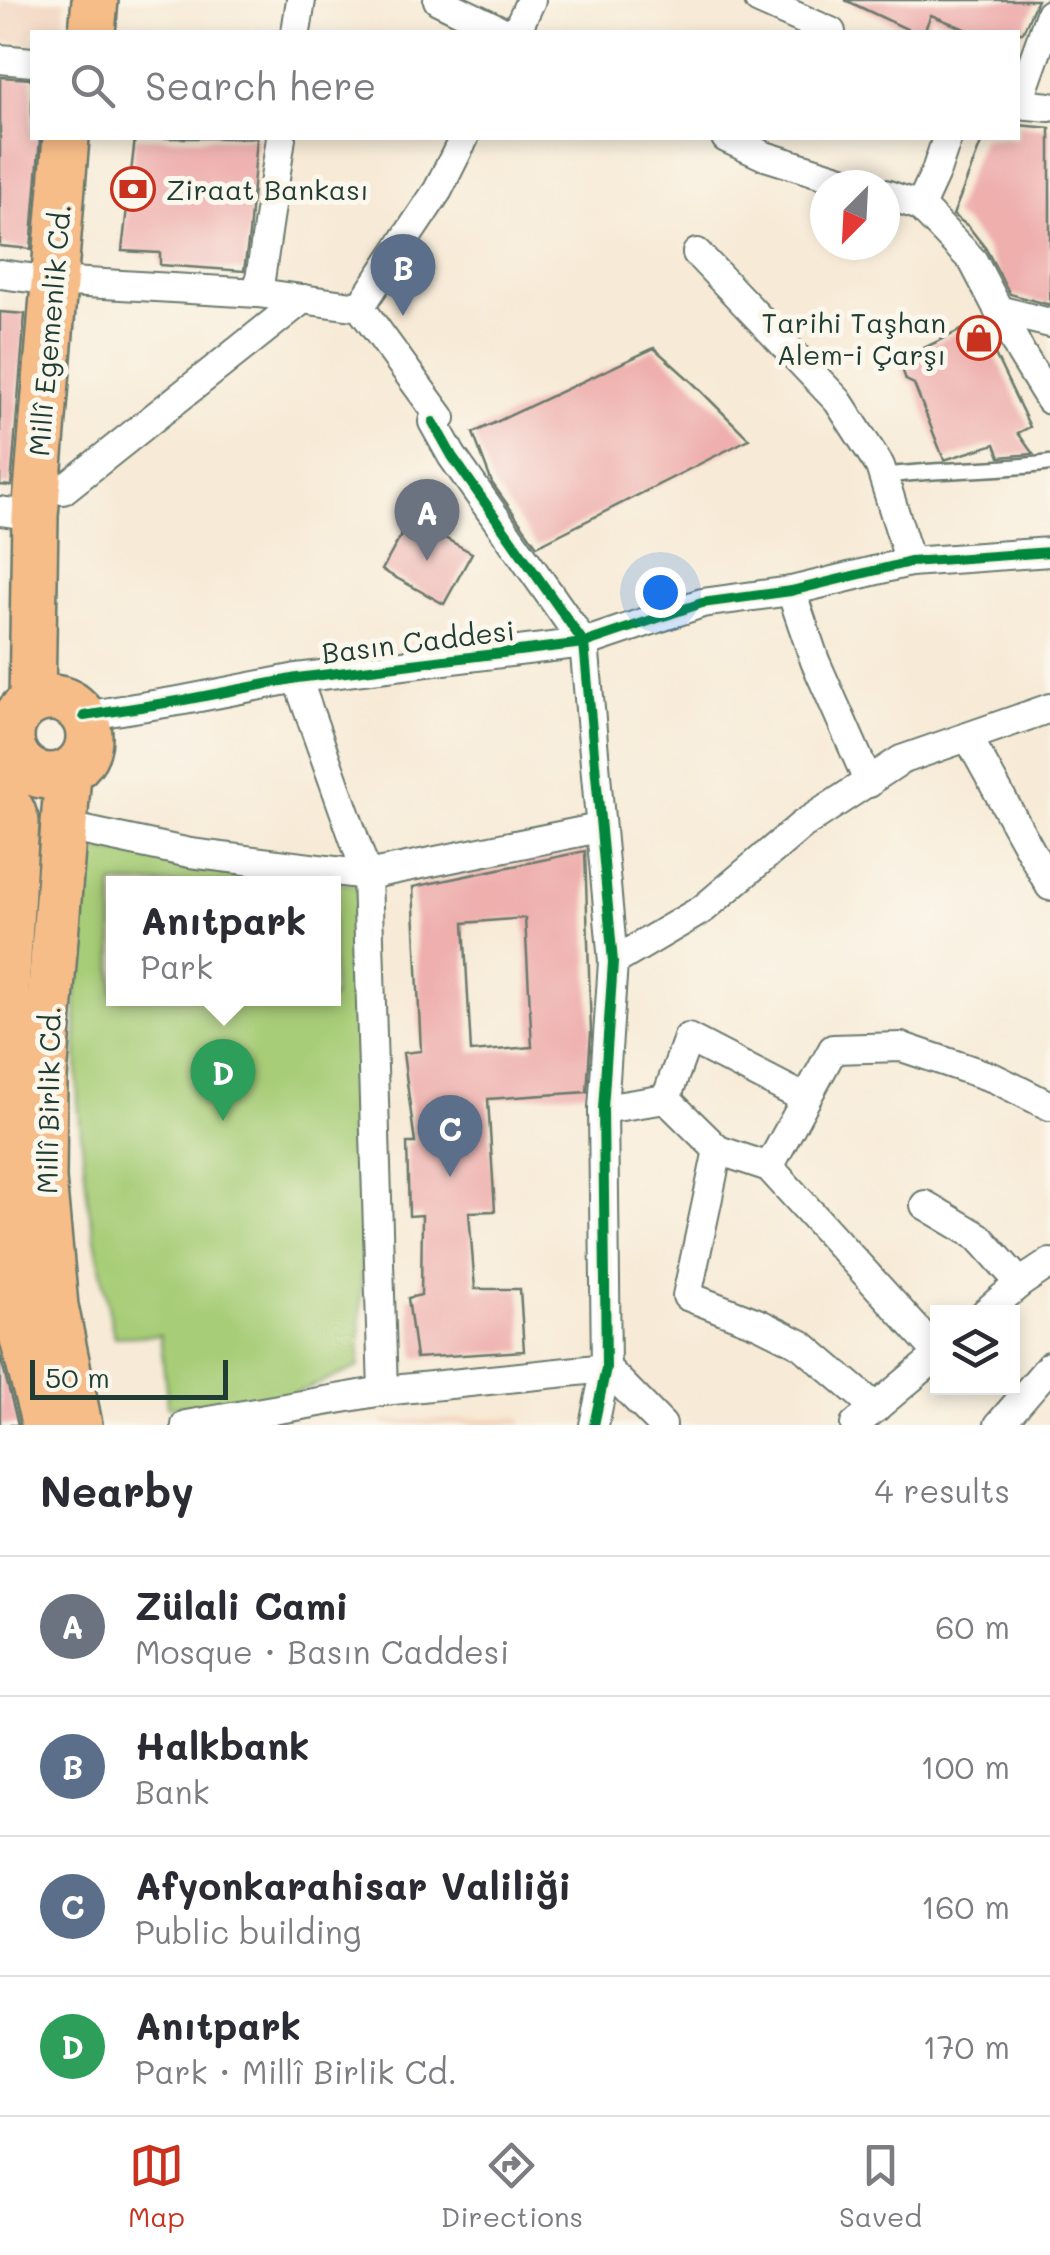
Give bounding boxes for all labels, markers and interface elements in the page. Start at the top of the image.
search box [30,30,1020,140]
icon: search [65,58,120,113]
text: Search here [145,60,376,110]
bank icon: Ziraat Bankası [110,166,156,212]
north arrow [810,170,900,260]
place label: Ziraat Bankası [166,171,369,207]
street label: Millî Egemenlik Cd. [20,202,78,458]
pin: B [370,234,436,316]
place label: Tarihi Taşhan Alem-i Çarşı [762,304,946,372]
shop icon: Tarihi Taşhan Alem-i Çarşı [956,315,1002,361]
pin: A [394,478,460,561]
your location [635,567,686,618]
street label: Basın Caddesi [319,611,517,671]
popup [106,876,341,1006]
text: Anıtpark [140,895,307,945]
text: Park [140,945,213,987]
street label: Millî Birlik Cd. [28,1006,68,1194]
pin: D [190,1038,256,1121]
pin: C [418,1094,482,1177]
map controls [930,1305,1020,1395]
button: layers [930,1305,1020,1395]
scale bar [30,1355,228,1400]
text: 50 m [45,1359,110,1395]
text: Nearby [40,1463,194,1518]
text: 4 results [874,1469,1010,1511]
text: Zülali Cami [135,1580,349,1630]
text: A [61,1605,84,1647]
text: 60 m [935,1605,1010,1647]
text: Mosque · Basın Caddesi [135,1630,509,1672]
text: Halkbank [135,1720,309,1770]
text: B [62,1745,83,1787]
text: 100 m [920,1745,1010,1787]
text: Bank [135,1770,210,1812]
text: Afyonkarahisar Valiliği [135,1860,571,1910]
text: C [61,1885,84,1927]
text: 160 m [921,1885,1010,1927]
text: Public building [135,1910,361,1952]
text: Anıtpark [135,2000,301,2050]
text: D [61,2025,84,2067]
text: 170 m [922,2025,1010,2067]
text: Park · Millî Birlik Cd. [135,2050,457,2092]
tab: Map [128,2138,185,2234]
tab: Directions [441,2138,583,2234]
tab: Saved [839,2138,922,2234]

